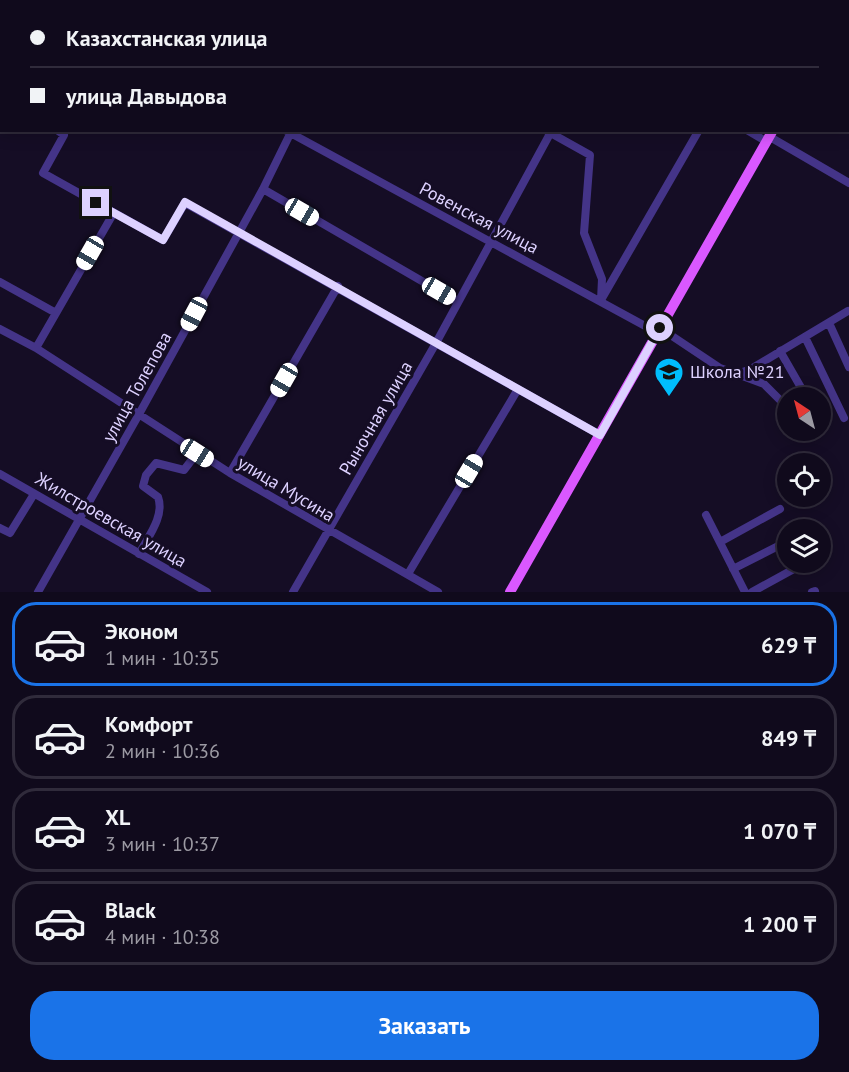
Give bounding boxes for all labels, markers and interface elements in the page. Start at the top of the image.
text: Казахстанская улица [66,24,268,52]
text: улица Давыдова [66,82,227,110]
street label: Ровенская улица [416,176,543,259]
route end [82,189,109,216]
car [282,195,322,229]
car [73,233,107,273]
car [419,274,459,308]
car [178,294,210,334]
route start [646,314,673,341]
street label: улица Толепова [97,328,176,446]
school or university icon: Школа №21 [653,356,685,398]
street label: Рыночная улица [334,357,417,479]
car [267,360,301,400]
place label: Школа №21 [690,360,785,383]
north arrow [777,387,831,441]
map controls [777,387,831,573]
car [177,436,217,470]
street label: улица Мусина [233,450,339,527]
car [452,451,486,491]
button: locate [777,453,831,507]
street label: Жилстроевская улица [31,466,191,572]
button: layers [777,519,831,573]
icon: car [33,617,87,671]
text: Эконом [105,617,178,645]
text: 629 ₸ [761,631,816,659]
text: 1 мин · 10:35 [105,645,220,671]
icon: car [33,710,87,764]
text: Комфорт [105,710,193,738]
text: 849 ₸ [761,724,816,752]
text: 2 мин · 10:36 [105,738,220,764]
icon: car [33,803,87,857]
text: XL [105,803,130,831]
text: 1 070 ₸ [743,817,816,845]
text: 3 мин · 10:37 [105,831,220,857]
icon: car [33,896,87,950]
text: Black [105,896,156,924]
text: 1 200 ₸ [743,910,816,938]
text: 4 мин · 10:38 [105,924,220,950]
button: Заказать [30,991,819,1060]

